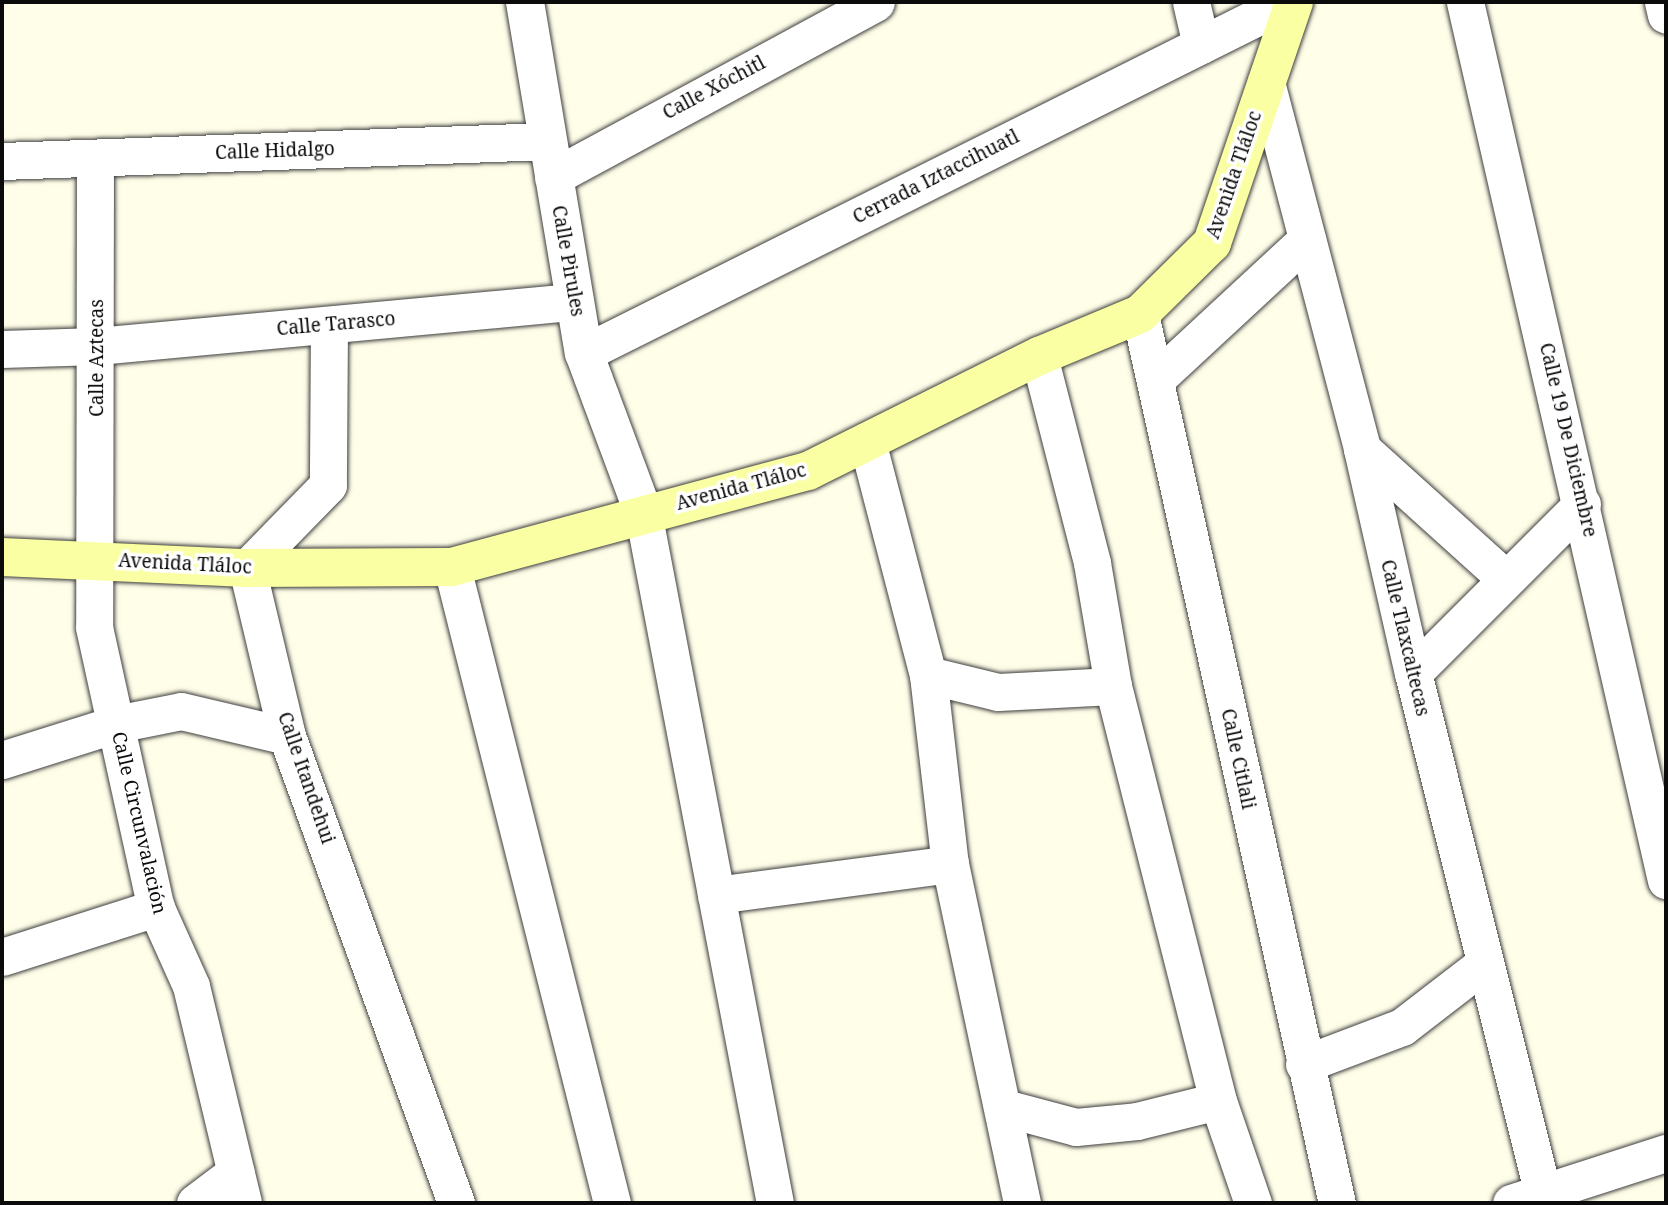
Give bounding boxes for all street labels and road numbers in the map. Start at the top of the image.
street label: Calle Xóchitl [659,51,769,125]
street label: Avenida Tláloc [1201,108,1267,242]
street label: Cerrada Iztaccihuatl [849,125,1023,229]
street label: Calle Hidalgo [215,138,335,164]
street label: Calle Pirules [547,204,589,318]
street label: Calle Aztecas [86,299,108,417]
street label: Calle Tarasco [276,307,396,341]
street label: Calle 19 De Diciembre [1535,341,1601,539]
street label: Avenida Tláloc [674,459,808,515]
street label: Avenida Tláloc [118,549,252,579]
street label: Calle Tlaxcaltecas [1376,558,1434,718]
street label: Calle Citlali [1216,707,1260,811]
street label: Calle Itandehui [273,709,339,847]
street label: Calle Circunvalación [107,730,171,916]

